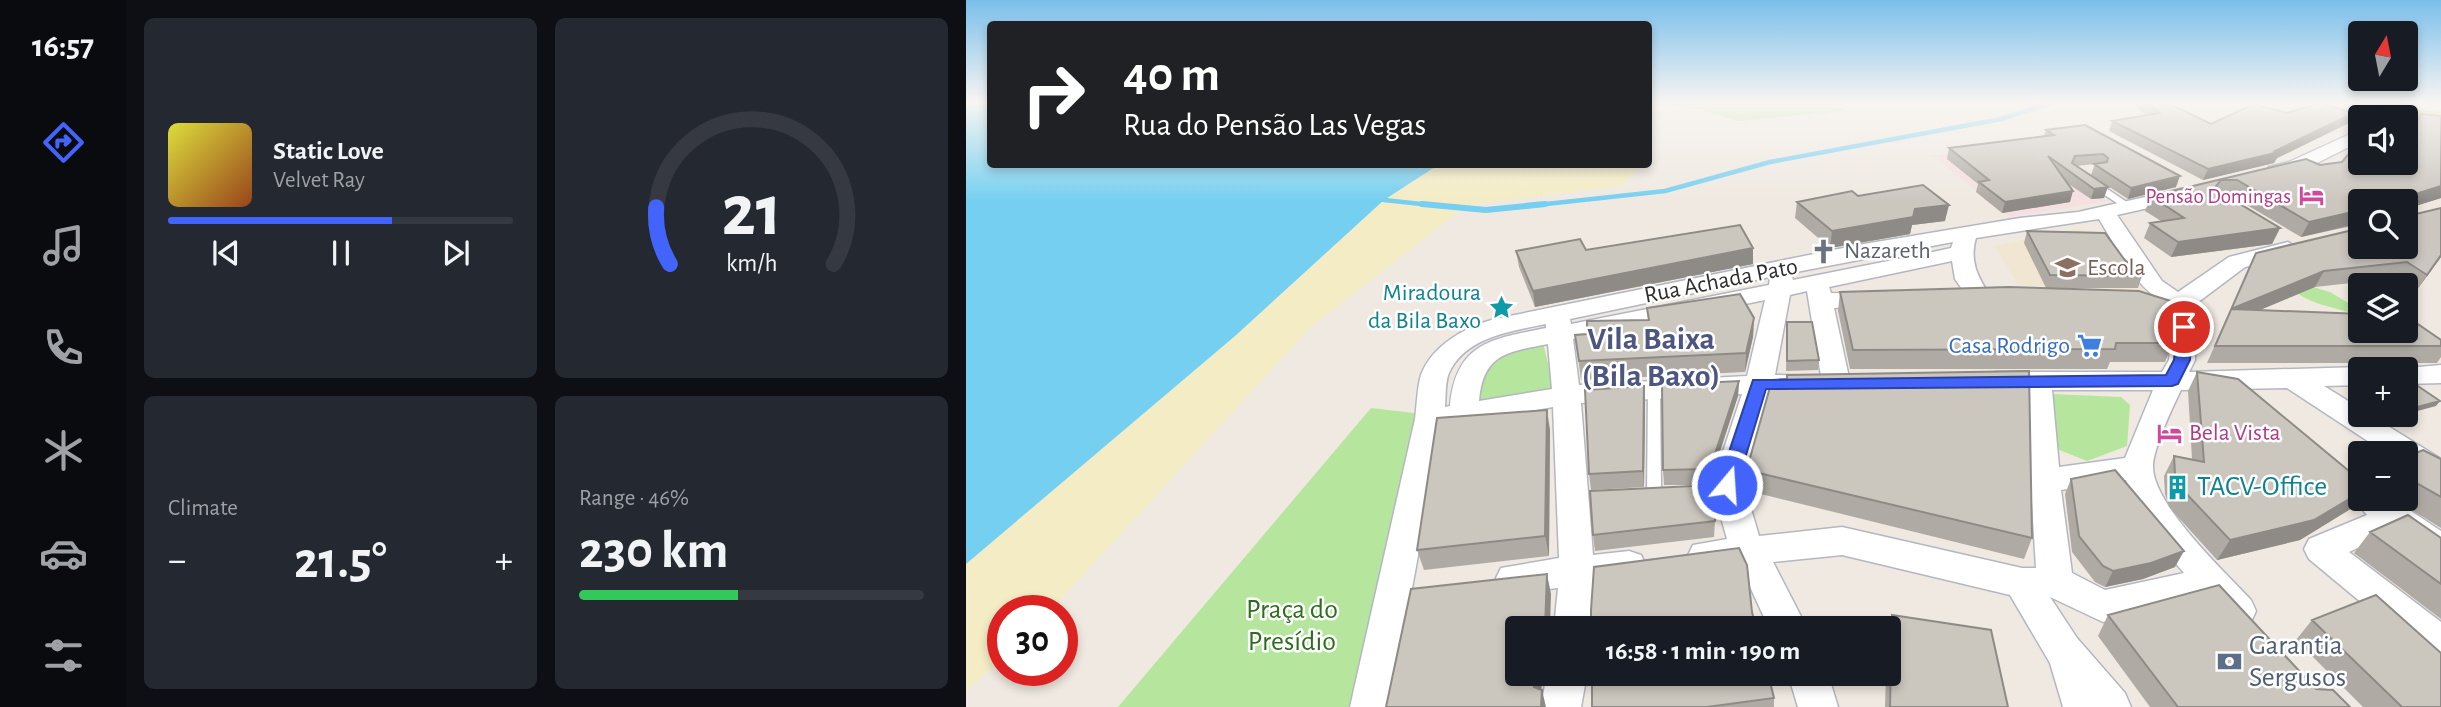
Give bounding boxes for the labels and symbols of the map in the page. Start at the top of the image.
north arrow [2348,21,2418,91]
hotel icon: Pensão Domingas [2297,182,2325,210]
place label: Pensão Domingas [2145,186,2291,207]
church icon: Nazareth [1810,237,1838,265]
place label: Nazareth [1844,239,1931,263]
street label: Rua Achada Pato [1642,254,1800,308]
school or university icon: Escola [2053,254,2081,282]
place label: Escola [2087,256,2146,280]
place label: Miradoura da Bila Baxo [1368,281,1481,333]
place icon: Miradoura da Bila Baxo [1487,293,1515,321]
pin [2154,297,2214,357]
district label: Vila Baixa (Bila Baxo) [1582,323,1720,392]
supermarket icon: Casa Rodrigo [2076,332,2104,360]
place label: Casa Rodrigo [1949,334,2070,358]
hotel icon: Bela Vista [2155,419,2183,447]
place label: Bela Vista [2189,421,2281,445]
position arrow [1690,448,1764,522]
building icon: TACV-Office [2163,473,2191,501]
place label: TACV-Office [2197,473,2327,501]
speed limit sign: 30 [987,595,1078,686]
park label: Praça do Presídio [1246,596,1338,656]
place label: Garantia Sergusos [2249,632,2346,692]
bank icon: Garantia Sergusos [2215,648,2243,676]

